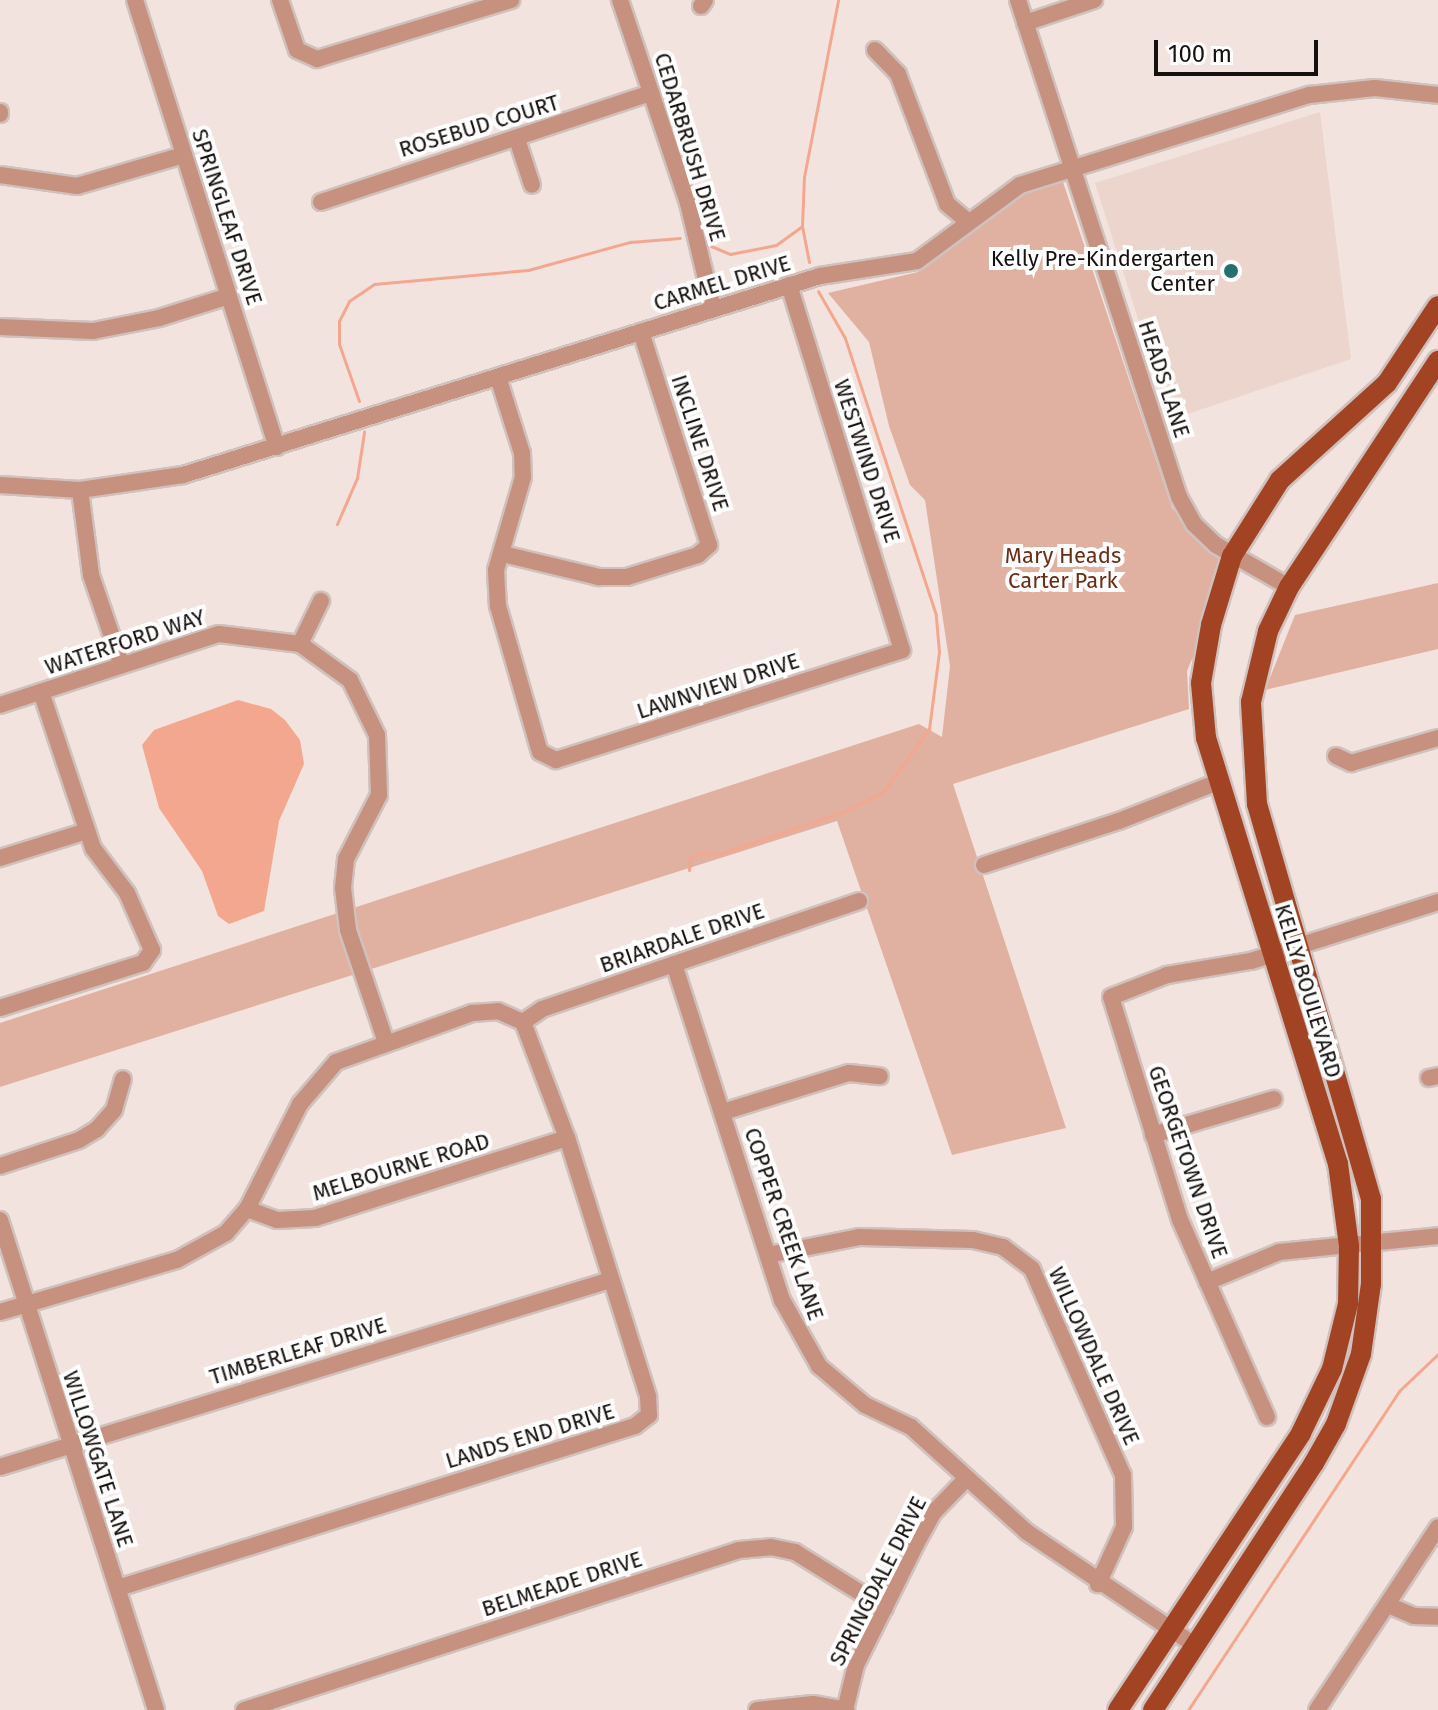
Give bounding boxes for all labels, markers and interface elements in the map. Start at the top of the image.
scale bar [1158,24,1322,74]
text: 100 m [1168,40,1232,68]
street label: CEDARBRUSH DRIVE [649,50,731,244]
street label: ROSEBUD COURT [396,89,562,163]
street label: SPRINGLEAF DRIVE [186,126,268,308]
place label: Kelly Pre-Kindergarten Center [991,245,1215,296]
street label: CARMEL DRIVE [650,250,794,316]
marker: Kelly Pre-Kindergarten Center [1222,262,1240,280]
street label: HEADS LANE [1133,317,1195,441]
street label: INCLINE DRIVE [666,371,734,515]
street label: WESTWIND DRIVE [828,376,906,546]
park label: Mary Heads Carter Park [1005,542,1121,594]
street label: WATERFORD WAY [42,604,208,680]
street label: LAWNVIEW DRIVE [633,647,803,725]
street label: BRIARDALE DRIVE [596,897,768,979]
street label: KELLY BOULEVARD [1269,901,1347,1081]
street label: GEORGETOWN DRIVE [1143,1062,1233,1262]
street label: COPPER CREEK LANE [739,1124,829,1324]
street label: MELBOURNE ROAD [309,1128,493,1206]
street label: WILLOWDALE DRIVE [1043,1263,1145,1449]
street label: TIMBERLEAF DRIVE [206,1312,390,1390]
street label: WILLOWGATE LANE [57,1368,139,1550]
street label: LANDS END DRIVE [442,1398,618,1474]
street label: SPRINGDALE DRIVE [824,1492,932,1670]
street label: BELMEADE DRIVE [478,1546,646,1622]

